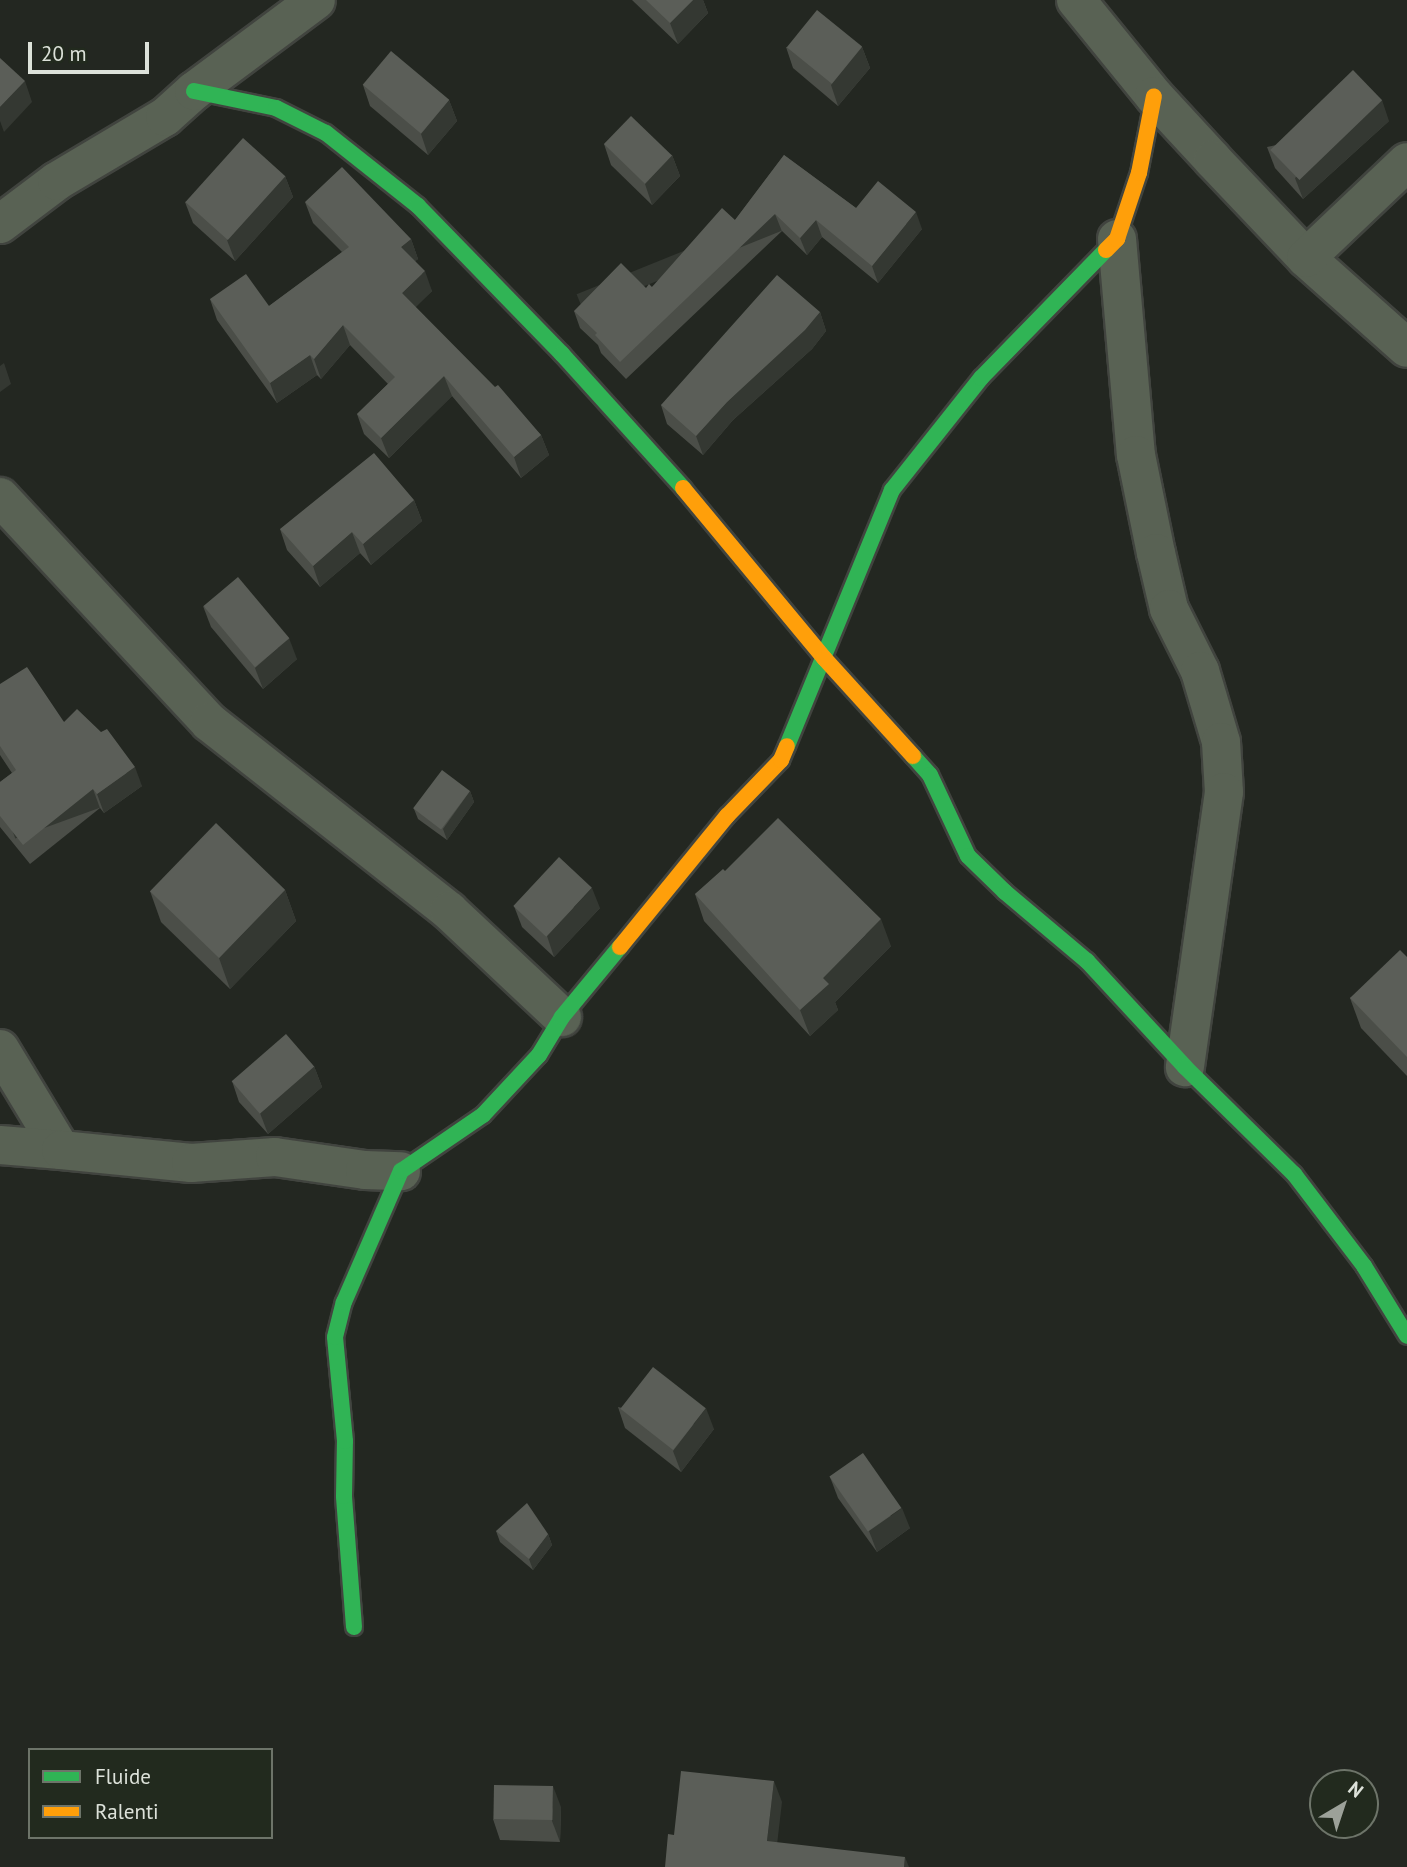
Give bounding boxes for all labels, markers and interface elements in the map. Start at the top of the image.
scale bar [32,28,152,72]
text: 20 m [41,40,87,67]
legend [28,1748,273,1839]
text: Fluide [95,1763,151,1790]
north arrow [1309,1769,1379,1839]
text: N [1344,1776,1368,1802]
text: Ralenti [95,1798,159,1825]

